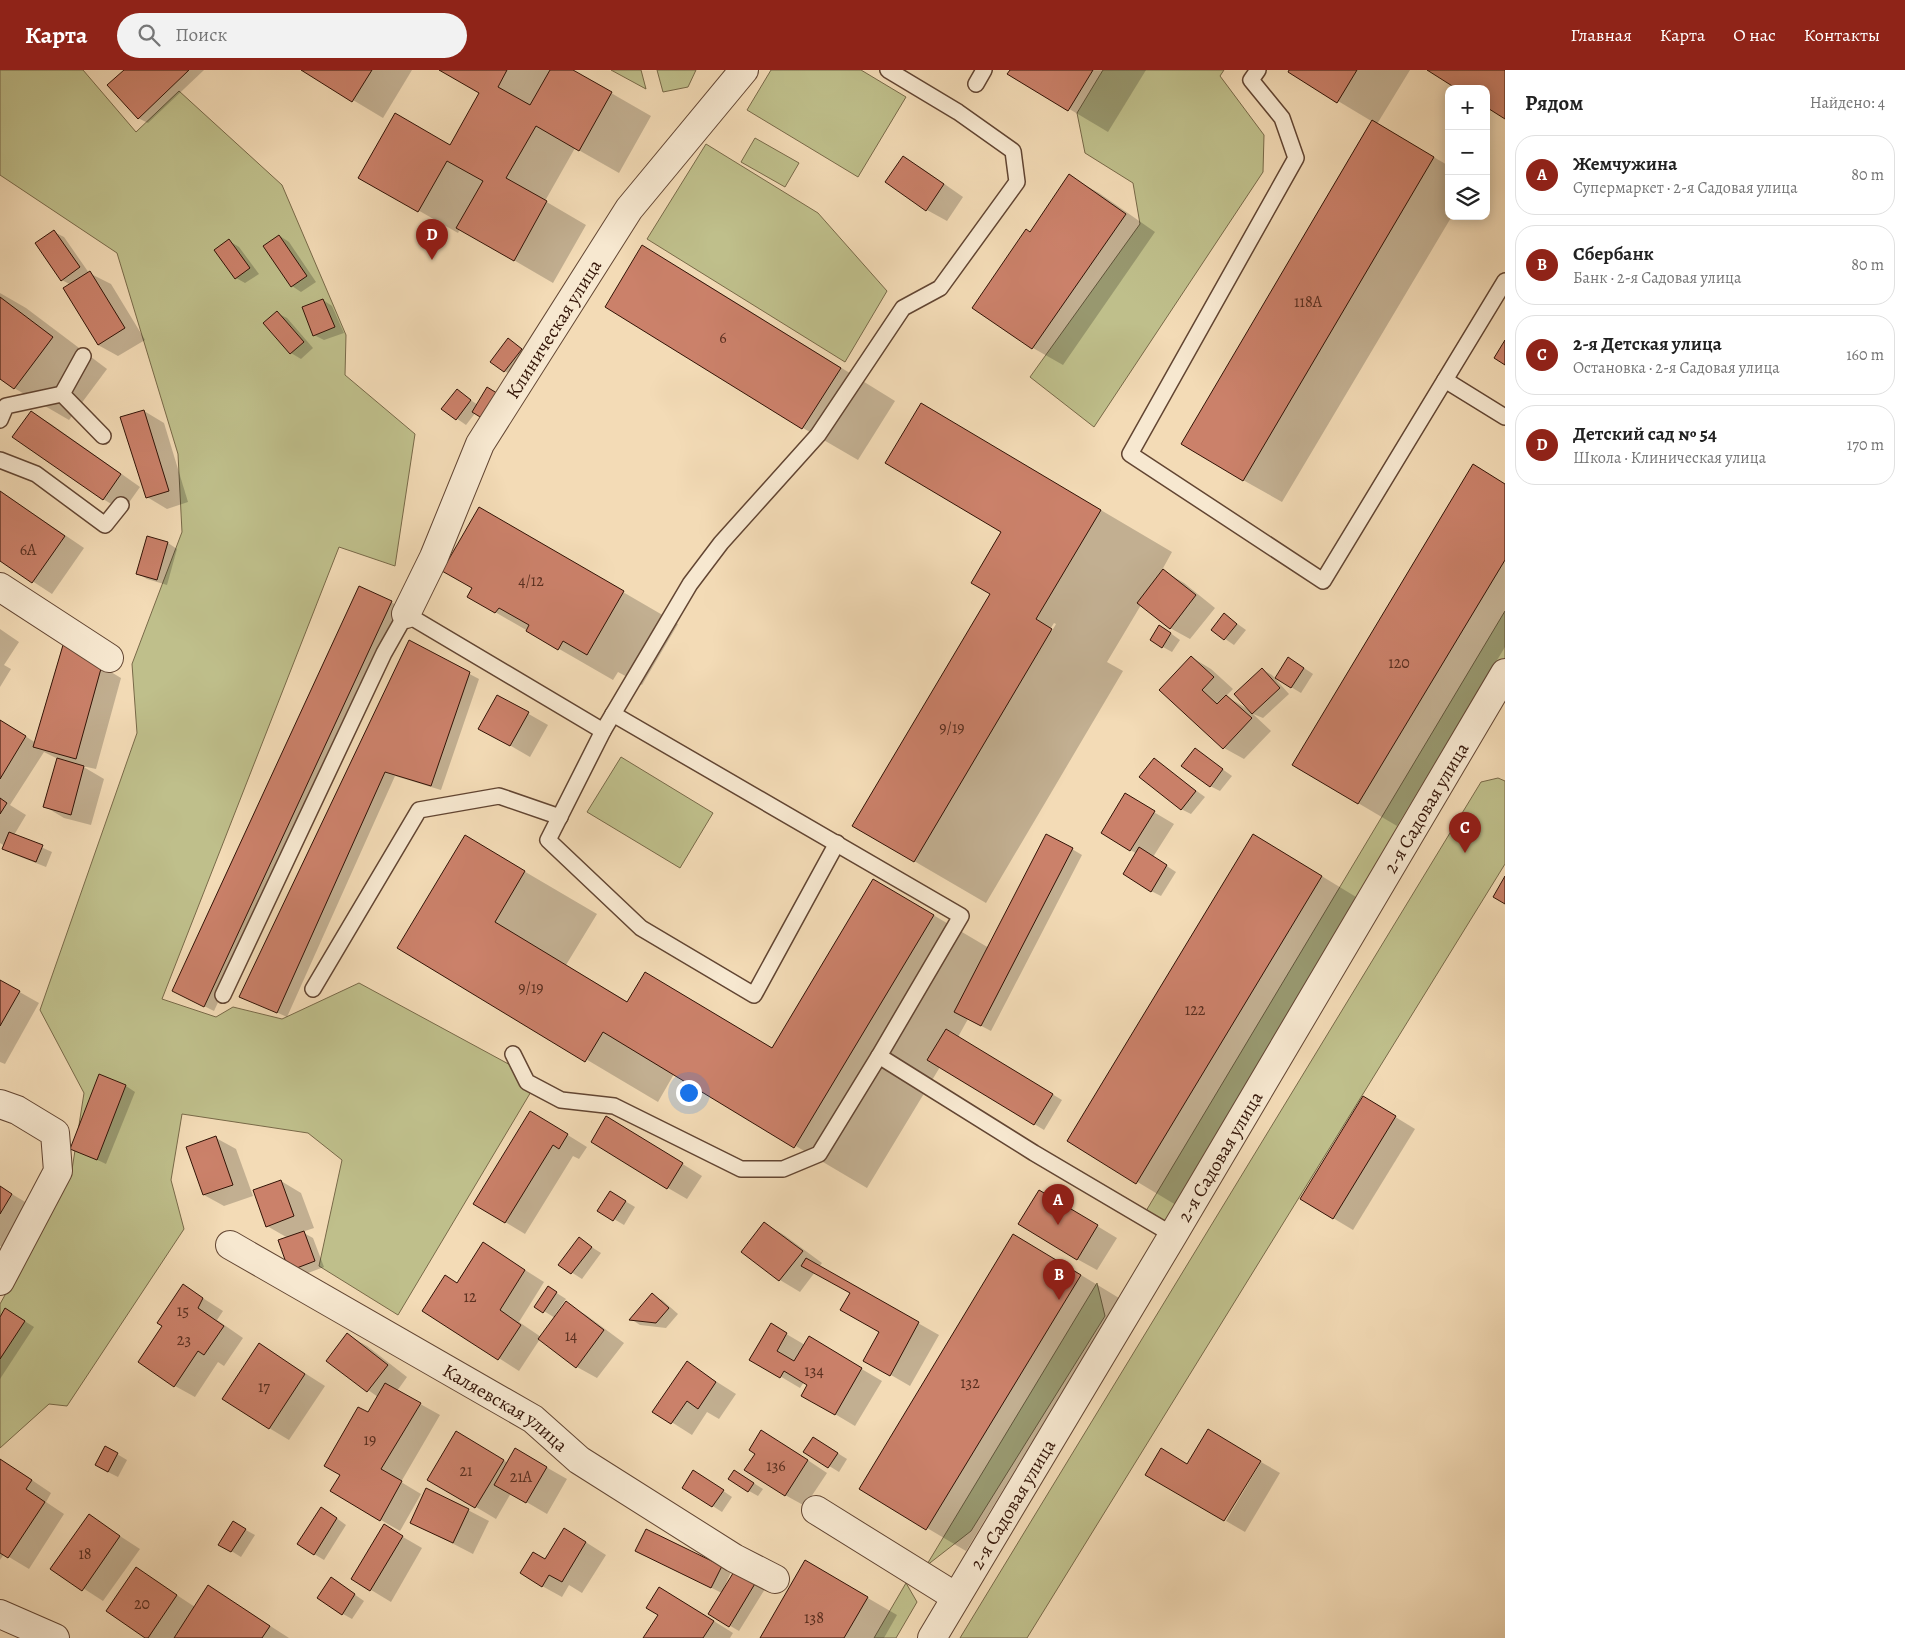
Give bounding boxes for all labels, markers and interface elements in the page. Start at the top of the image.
search box [117,13,467,58]
text: Карта [25,19,87,51]
icon: search [135,21,163,49]
text: Поиск [175,22,227,48]
text: Главная [1571,23,1632,47]
text: Карта [1660,23,1705,47]
text: О нас [1733,23,1776,47]
text: Контакты [1804,23,1880,47]
map controls [1445,85,1490,220]
button: + [1445,85,1490,130]
text: Рядом [1525,89,1583,117]
text: Найдено: 4 [1810,92,1885,114]
button: − [1445,130,1490,175]
text: Жемчужина [1573,151,1677,177]
text: A [1537,164,1547,186]
text: 80 m [1851,164,1884,186]
button: layers [1445,175,1490,220]
text: Супермаркет · 2-я Садовая улица [1573,177,1798,199]
pin: D [416,219,448,260]
text: Сбербанк [1573,241,1654,267]
street label: Клиническая улица [500,254,608,404]
text: B [1537,254,1547,276]
text: 80 m [1851,254,1884,276]
text: Банк · 2-я Садовая улица [1573,267,1741,289]
house number: 118А [1294,291,1323,313]
house number: 6 [719,327,727,349]
text: 2-я Детская улица [1573,331,1722,357]
text: C [1537,344,1547,366]
text: 160 m [1846,344,1884,366]
text: Остановка · 2-я Садовая улица [1573,357,1780,379]
text: Детский сад № 54 [1573,421,1717,447]
text: D [1536,434,1548,456]
text: 170 m [1847,434,1884,456]
text: Школа · Клиническая улица [1573,447,1766,469]
house number: 6А [20,539,37,561]
house number: 4/12 [518,570,544,592]
house number: 120 [1388,652,1410,674]
house number: 9/19 [939,717,965,739]
street label: 2-я Садовая улица [1378,738,1475,878]
pin: C [1449,812,1481,853]
house number: 9/19 [518,977,544,999]
house number: 122 [1185,999,1206,1021]
your location [676,1080,702,1106]
street label: 2-я Садовая улица [1172,1086,1269,1227]
pin: A [1042,1184,1074,1225]
pin: B [1043,1259,1075,1300]
house number: 12 [463,1286,477,1308]
house number: 15 [177,1300,189,1322]
house number: 14 [565,1325,577,1347]
house number: 23 [177,1329,191,1351]
street label: Каляевская улица [438,1358,573,1458]
house number: 134 [804,1360,824,1382]
house number: 132 [960,1372,980,1394]
house number: 17 [258,1376,270,1398]
house number: 19 [364,1429,376,1451]
street label: 2-я Садовая улица [964,1434,1062,1575]
house number: 136 [766,1455,786,1477]
house number: 21 [459,1460,473,1482]
house number: 21А [510,1466,533,1488]
house number: 18 [78,1543,92,1565]
house number: 20 [134,1593,150,1615]
house number: 138 [804,1607,824,1629]

